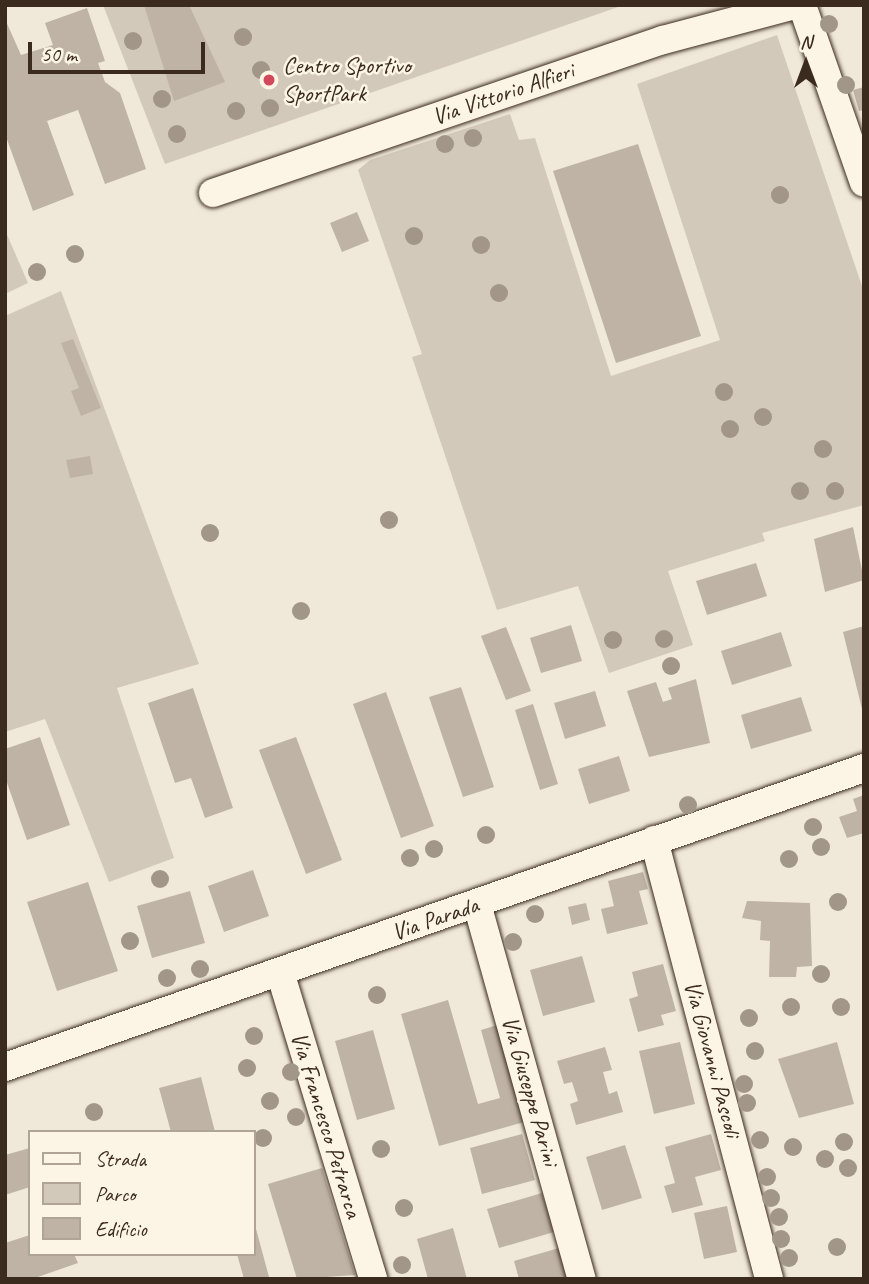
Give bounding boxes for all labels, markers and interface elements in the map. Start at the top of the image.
scale bar [32,28,208,72]
north arrow [771,28,841,98]
text: N [800,30,812,54]
text: 50 m [41,41,77,67]
place label: Centro Sportivo SportPark [283,52,410,108]
street label: Via Vittorio Alfieri [428,56,578,132]
marker: Centro Sportivo SportPark [261,72,277,88]
street label: Via Parada [388,891,482,947]
street label: Via Giovanni Pascoli [677,978,747,1140]
street label: Via Giuseppe Parini [495,1013,565,1169]
street label: Via Francesco Petrarca [284,1029,368,1221]
legend [28,1130,256,1256]
text: Strada [95,1146,146,1172]
text: Parco [95,1181,135,1207]
text: Edificio [95,1216,147,1242]

